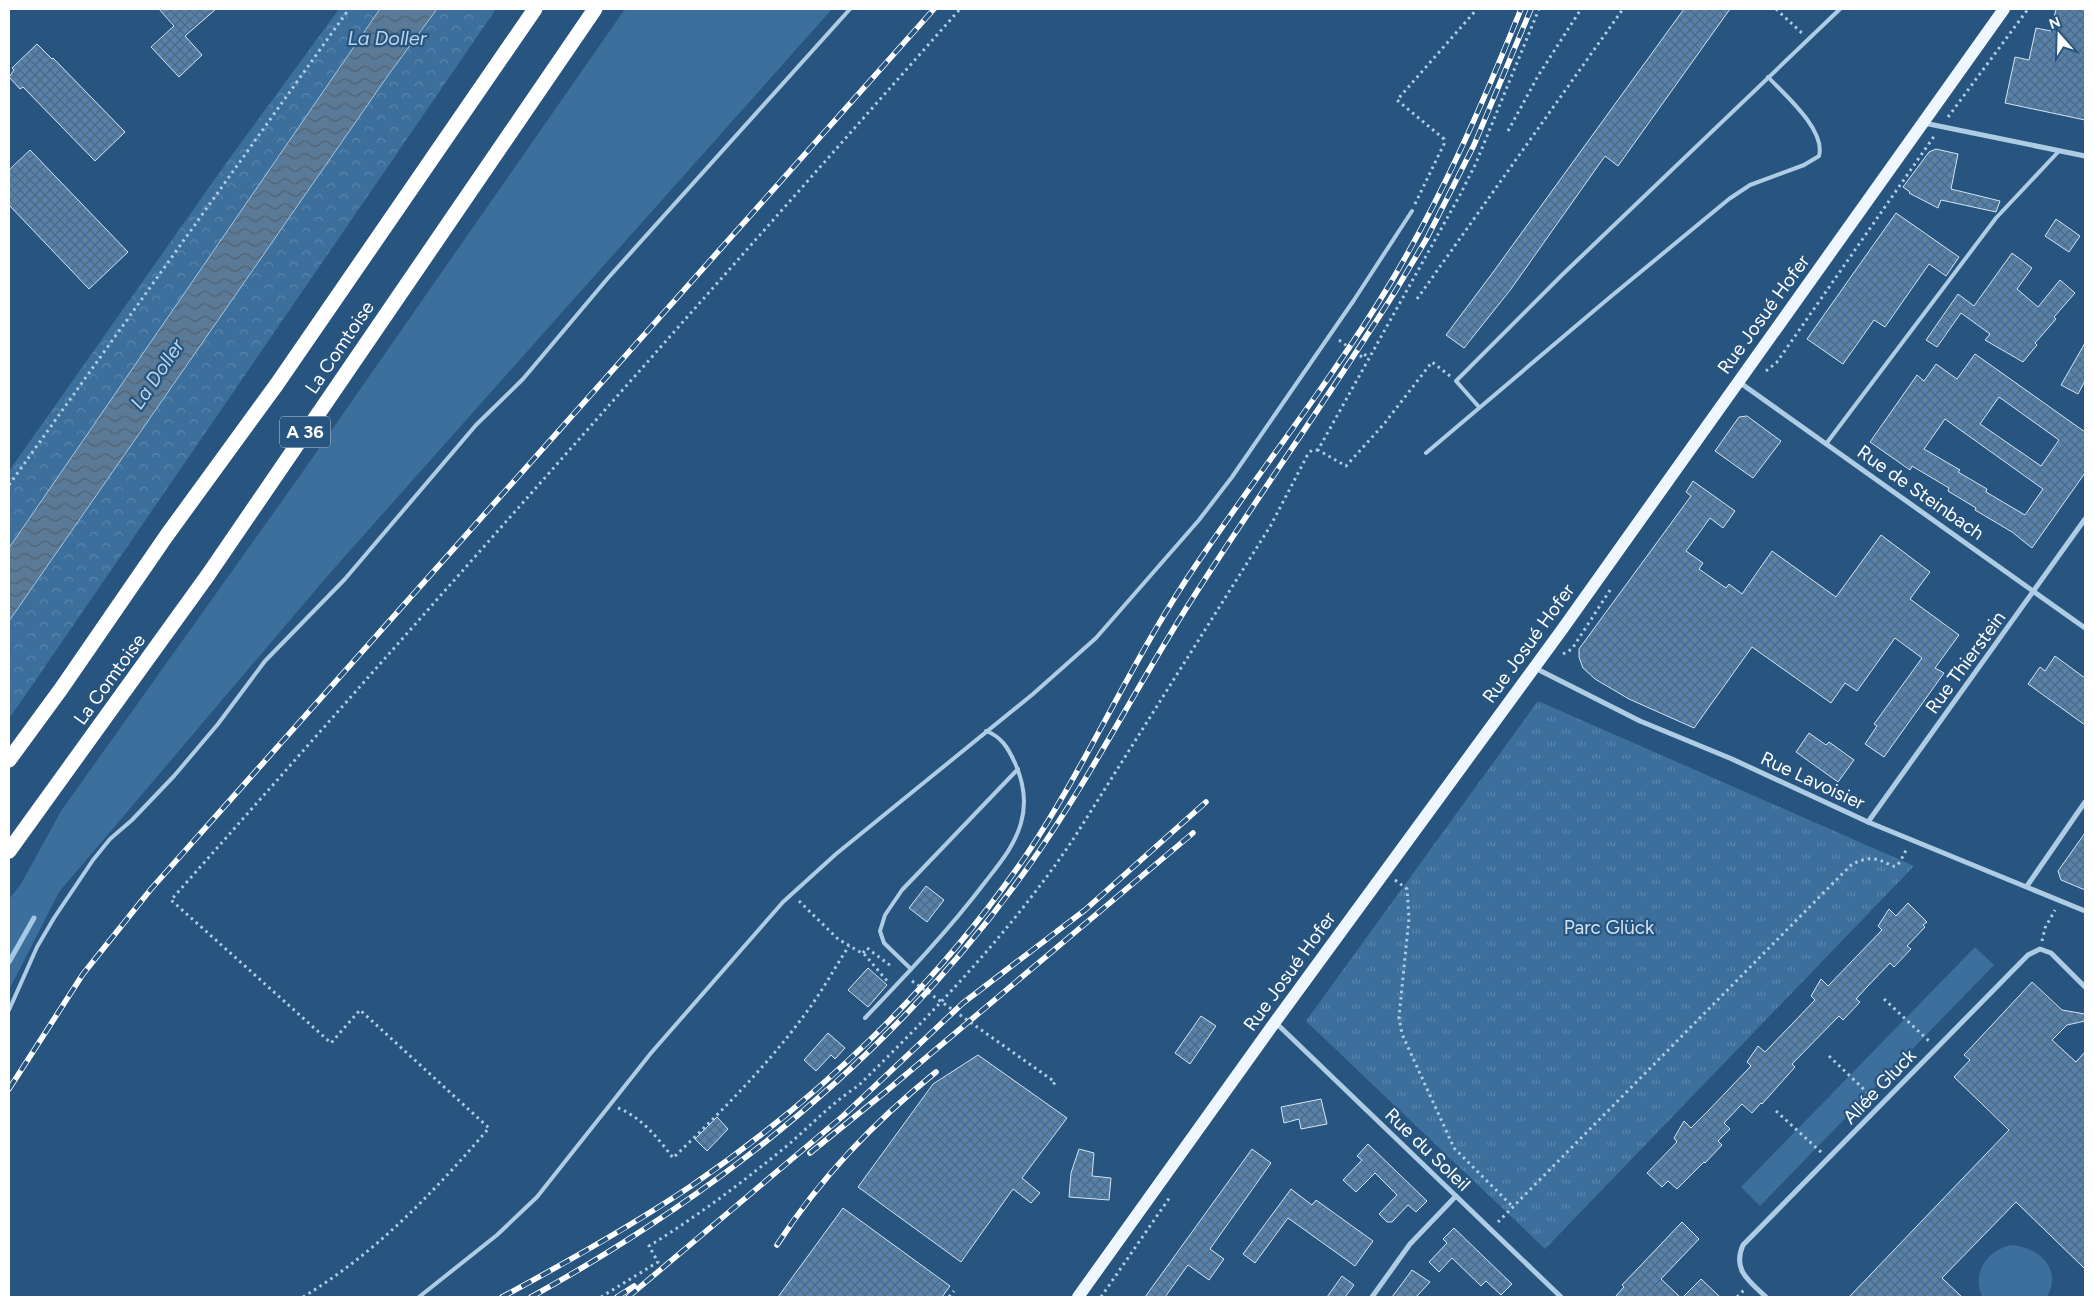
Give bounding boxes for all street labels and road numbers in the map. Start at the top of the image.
street label: Rue Josué Hofer [1712,250,1815,378]
street label: La Comtoise [300,297,379,398]
road number: A 36 [280,417,330,448]
street label: Rue de Steinbach [1853,440,1989,545]
street label: Rue Josué Hofer [1477,579,1580,707]
street label: Rue Thierstein [1920,606,2010,718]
street label: La Comtoise [69,629,150,729]
street label: Rue Lavoisier [1757,746,1869,815]
street label: Rue Josué Hofer [1238,907,1341,1035]
street label: Allée Gluck [1838,1043,1921,1129]
street label: Rue du Soleil [1380,1103,1475,1196]

